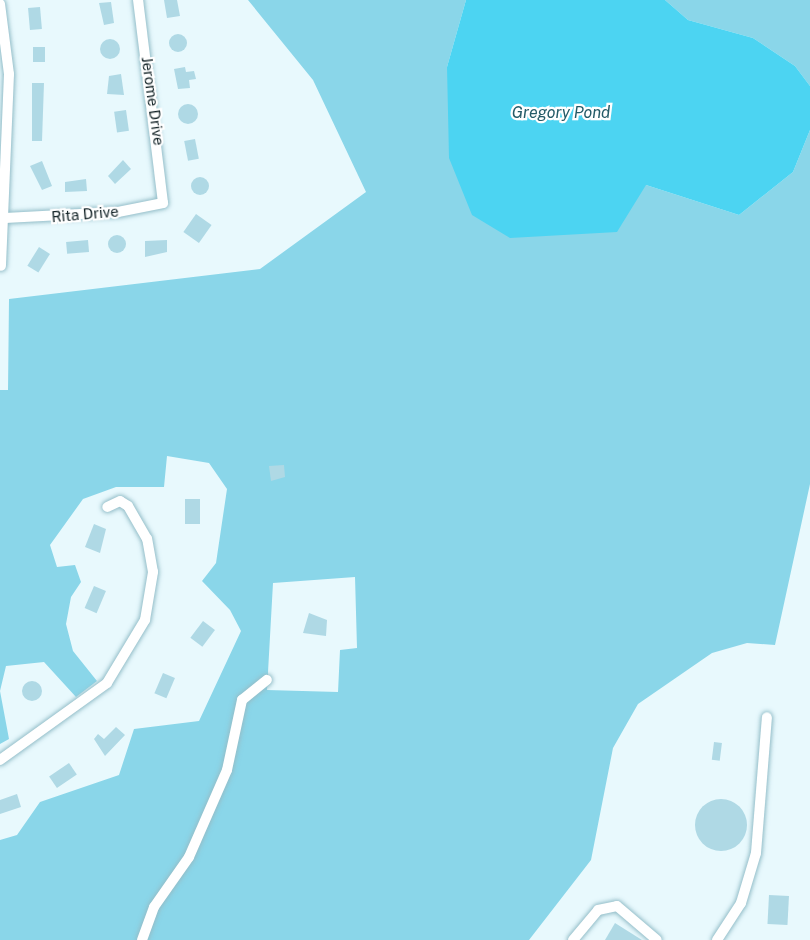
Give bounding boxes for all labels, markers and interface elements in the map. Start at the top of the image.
street label: Jerome Drive [138,55,168,147]
water label: Gregory Pond [512,103,610,123]
street label: Rita Drive [51,202,119,226]

